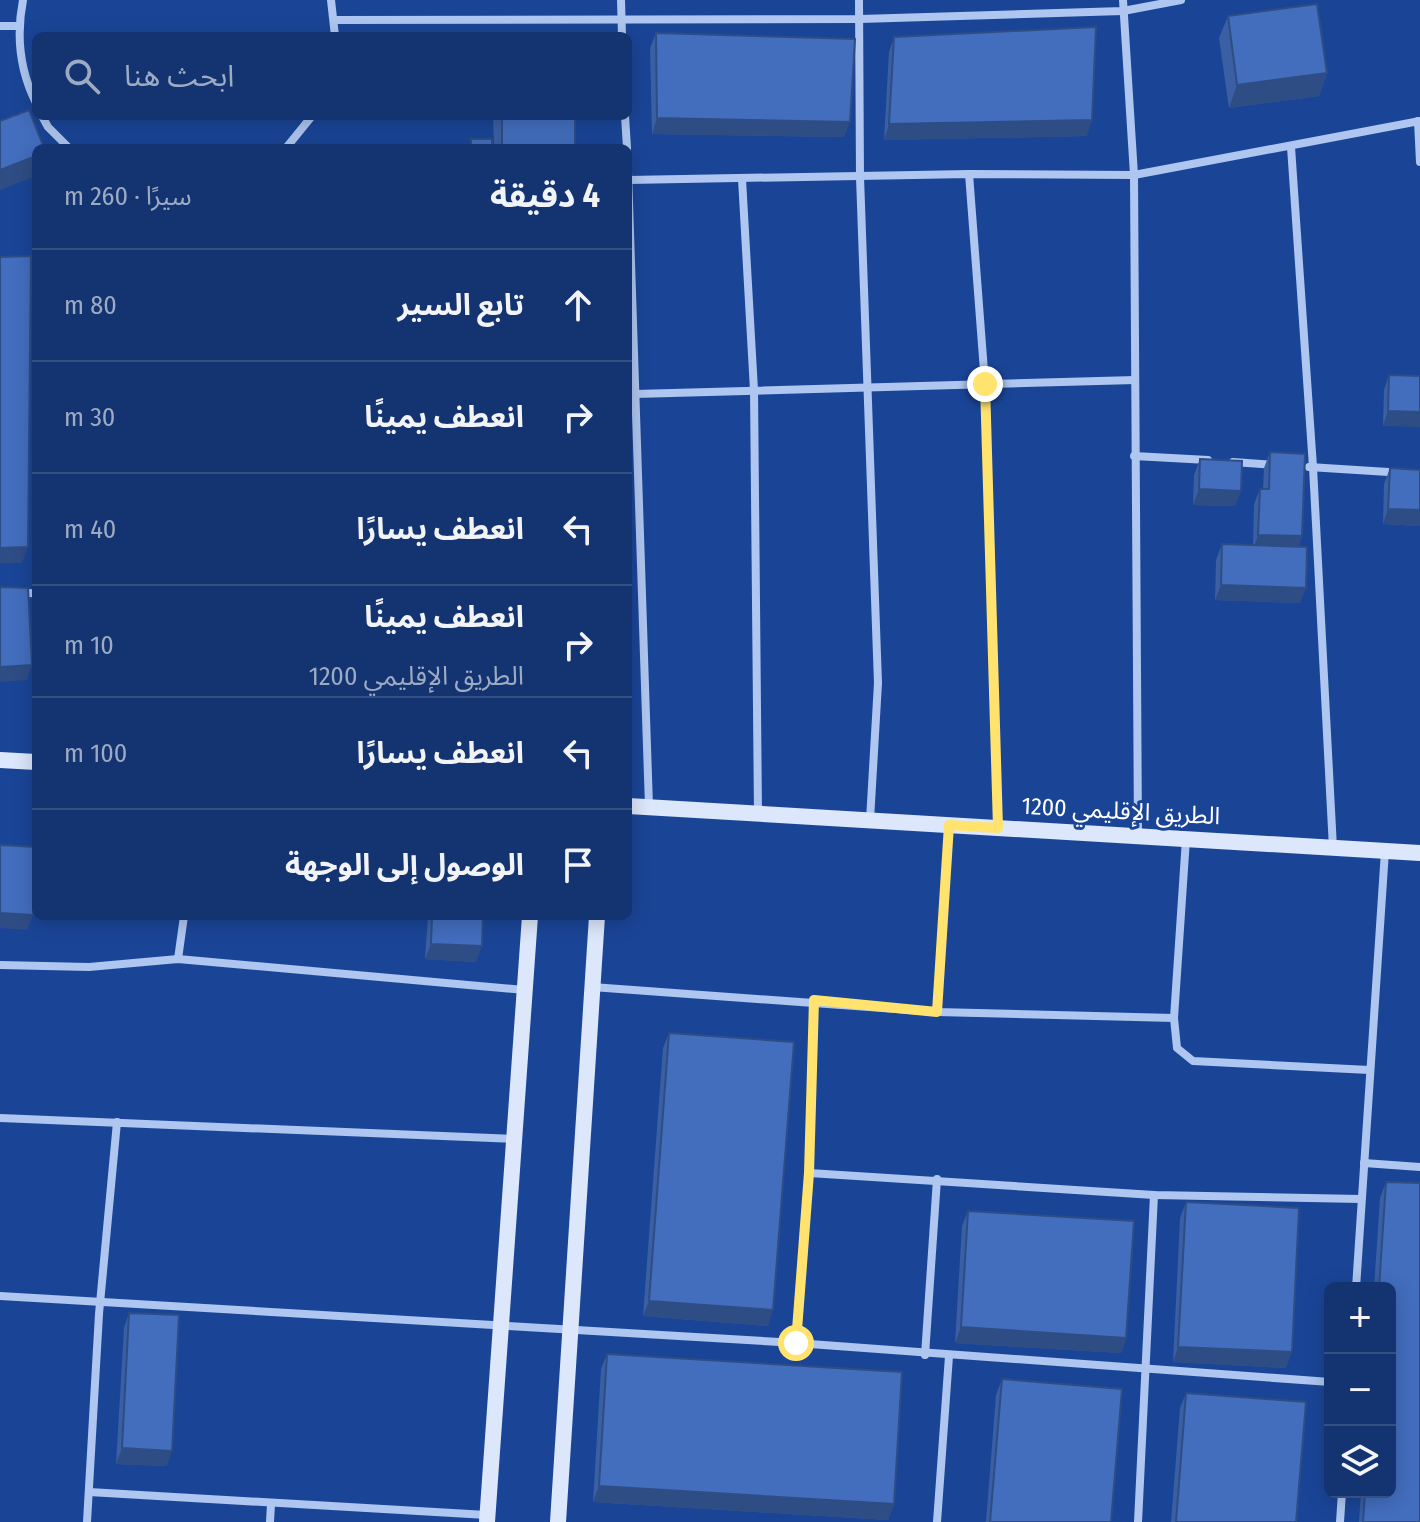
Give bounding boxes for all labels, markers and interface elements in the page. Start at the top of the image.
search box [32,32,632,120]
icon: search [60,54,104,98]
text: ابحث هنا [124,58,234,94]
text: 4 دقيقة [490,175,600,216]
text: سيرًا · 260 m [64,181,192,212]
icon: ahead [556,283,600,327]
text: تابع السير [397,287,524,323]
text: 80 m [64,290,117,321]
route end [967,366,1003,402]
icon: right [556,395,600,439]
text: انعطف يمينًا [364,399,524,435]
text: 30 m [64,402,115,433]
icon: left [556,507,600,551]
text: انعطف يسارًا [357,511,524,547]
text: 40 m [64,514,116,545]
text: انعطف يمينًا [364,599,524,635]
icon: right [556,623,600,667]
text: 10 m [64,630,114,661]
text: الطريق الإقليمي 1200 [309,661,524,692]
icon: left [556,731,600,775]
text: انعطف يسارًا [357,735,524,771]
text: 100 m [64,738,127,769]
street label: الطريق الإقليمي 1200 [1021,792,1221,835]
icon: arrive [556,843,600,887]
text: الوصول إلى الوجهة [285,847,524,883]
map controls [1324,1282,1396,1498]
button: + [1324,1282,1396,1354]
route start [778,1325,814,1361]
button: − [1324,1354,1396,1426]
button: layers [1324,1426,1396,1498]

